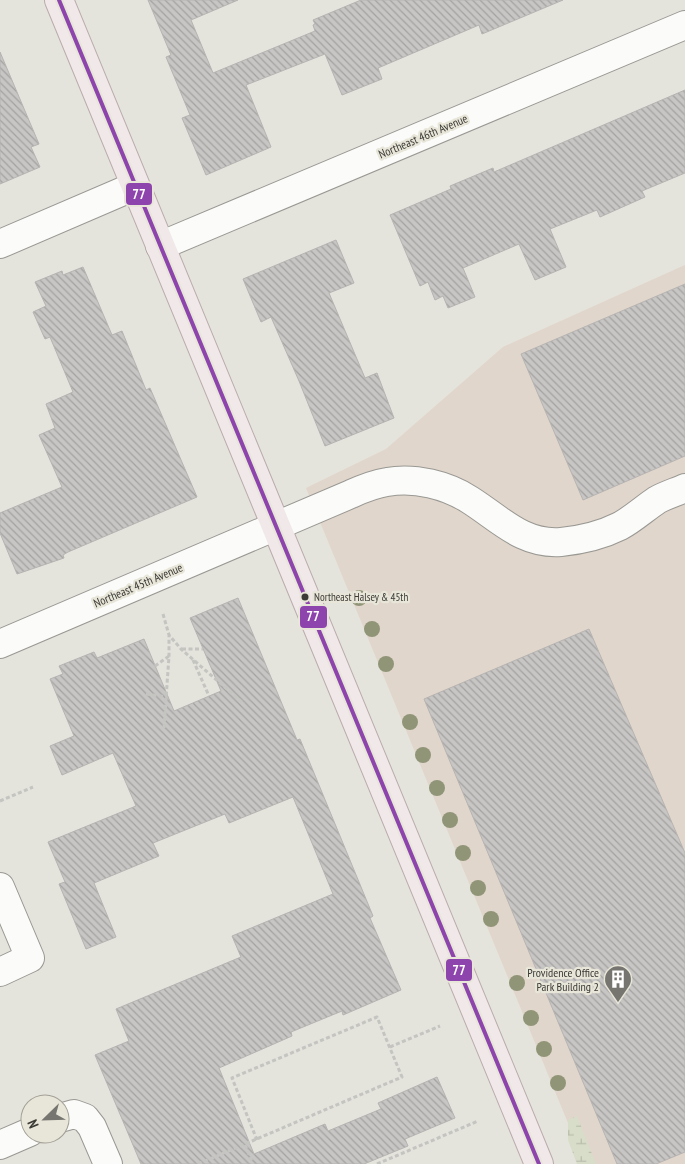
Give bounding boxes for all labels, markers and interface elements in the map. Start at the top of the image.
street label: Northeast 46th Avenue [376,110,470,162]
line badge: 77 [125,182,153,206]
text: 77 [132,185,146,203]
street label: Northeast 45th Avenue [91,559,185,611]
place label: Northeast Halsey & 45th [314,590,408,604]
marker: Northeast Halsey & 45th [300,592,310,602]
line badge: 77 [299,605,328,629]
text: 77 [306,607,320,625]
line badge: 77 [445,958,473,982]
text: 77 [452,961,466,979]
building icon: Providence Office Park Building 2 [603,964,633,1003]
place label: Providence Office Park Building 2 [527,965,599,994]
north arrow [20,1094,70,1144]
text: N [23,1117,43,1131]

